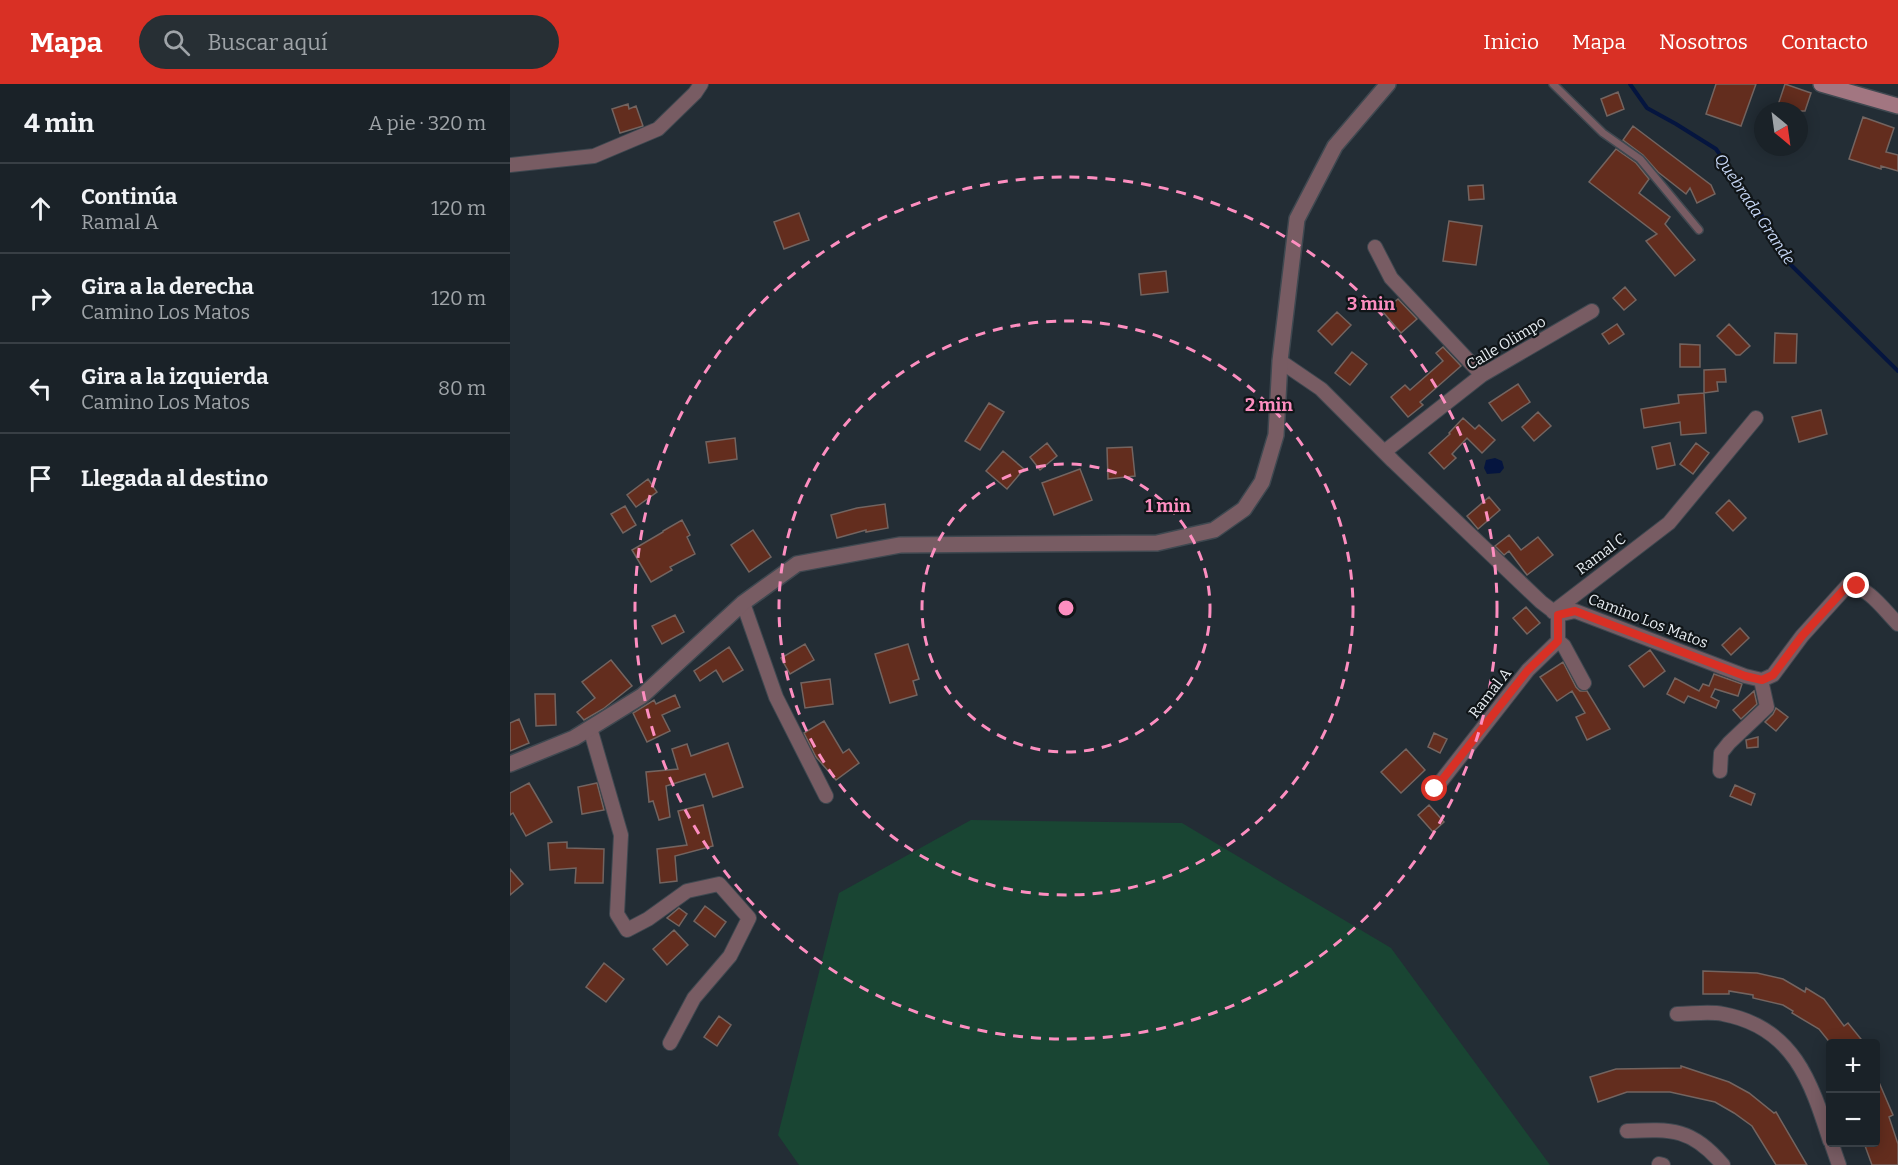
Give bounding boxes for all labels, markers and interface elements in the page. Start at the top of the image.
search box [139,15,559,69]
text: Mapa [30,26,103,59]
icon: search [160,26,193,59]
text: Buscar aquí [208,29,327,56]
text: Inicio [1483,29,1539,55]
text: Mapa [1572,29,1626,55]
text: Nosotros [1659,29,1748,55]
text: Contacto [1781,29,1868,55]
north arrow [1754,102,1808,156]
text: 4 min [24,108,94,139]
text: A pie · 320 m [369,111,486,135]
water label: Quebrada Grande [1711,150,1799,268]
text: Continúa [81,183,177,210]
icon: ahead [24,192,57,225]
text: 120 m [431,196,486,220]
text: Ramal A [81,210,159,234]
text: Gira a la derecha [81,273,254,300]
icon: right [24,282,57,315]
text: 120 m [431,286,486,310]
text: 3 min [1347,293,1395,315]
text: Camino Los Matos [81,300,250,324]
street label: Calle Olimpo [1463,312,1549,374]
text: Gira a la izquierda [81,363,269,390]
icon: left [24,372,57,405]
text: 80 m [438,376,486,400]
text: Camino Los Matos [81,390,250,414]
text: 2 min [1245,394,1293,416]
icon: arrive [24,462,57,495]
text: Llegada al destino [81,465,268,492]
text: 1 min [1145,495,1191,517]
street label: Ramal C [1573,530,1629,578]
route end [1843,572,1869,598]
street label: Camino Los Matos [1586,590,1710,652]
centre of rings [1056,598,1076,618]
street label: Ramal A [1465,664,1515,722]
route start [1421,775,1447,801]
map controls [1826,1039,1880,1147]
button: + [1826,1039,1880,1093]
button: − [1826,1093,1880,1147]

